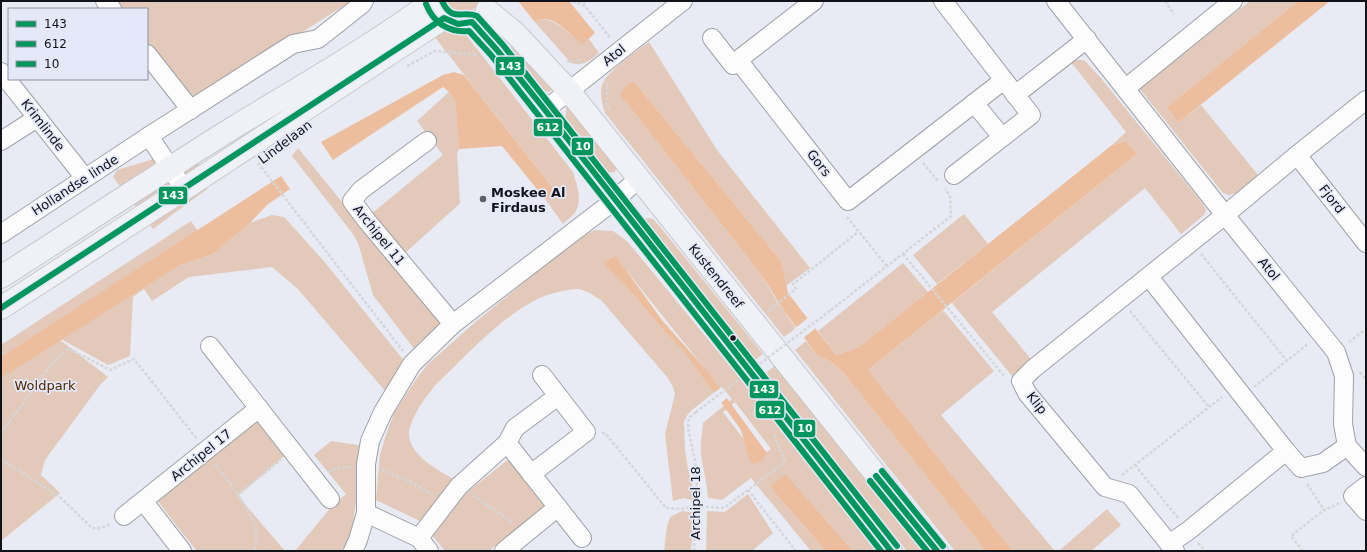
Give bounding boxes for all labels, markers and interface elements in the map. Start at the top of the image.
legend [8,8,148,80]
text: 143 [44,17,67,31]
text: 612 [44,37,67,51]
street label: Atol [599,41,629,69]
line badge: 143 [495,56,525,76]
text: 10 [44,57,59,71]
text: 143 [499,60,521,73]
street label: Krimlinde [18,96,68,154]
street label: Lindelaan [255,117,315,167]
line badge: 612 [533,118,563,137]
text: 612 [537,121,559,134]
line badge: 10 [571,137,594,156]
text: 10 [575,140,591,153]
street label: Gors [804,147,834,180]
street label: Hollandse linde [29,151,121,219]
street label: Fjord [1316,182,1348,216]
place label: Moskee Al Firdaus [491,185,566,215]
line badge: 143 [158,186,188,205]
text: 143 [162,189,184,202]
marker: Moskee Al Firdaus [478,194,488,204]
street label: Archipel 11 [350,202,408,268]
street label: Kustendreef [686,241,747,311]
street label: Atol [1255,254,1283,284]
unlabelled marker [728,333,738,343]
park label: Woldpark [14,378,76,393]
line badge: 143 [749,380,779,399]
text: 143 [753,383,775,396]
street label: Klip [1024,389,1050,417]
line badge: 612 [755,400,785,419]
text: 612 [759,404,781,417]
line badge: 10 [793,419,816,438]
text: 10 [797,422,813,435]
street label: Archipel 17 [168,426,234,484]
street label: Archipel 18 [688,466,703,540]

